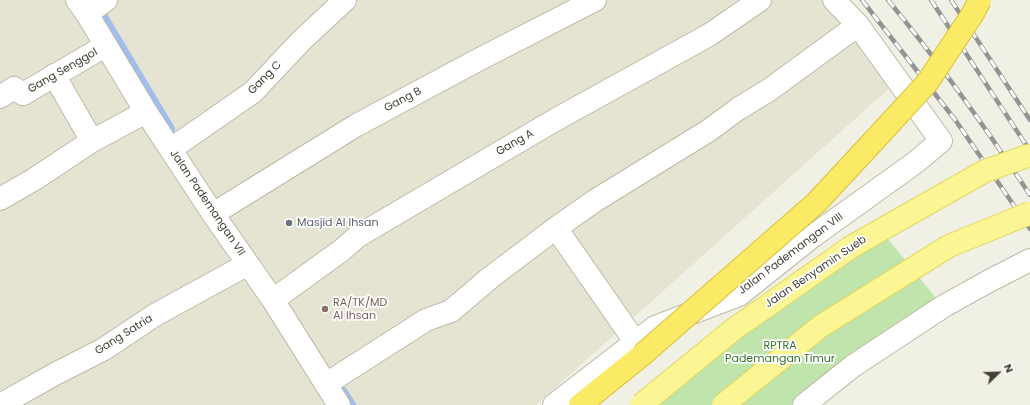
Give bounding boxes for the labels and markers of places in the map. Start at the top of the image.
place label: Masjid Al Ihsan [297,216,378,230]
marker: Masjid Al Ihsan [284,218,294,228]
place label: RA/TK/MD Al Ihsan [333,296,387,322]
marker: RA/TK/MD Al Ihsan [320,304,330,314]

